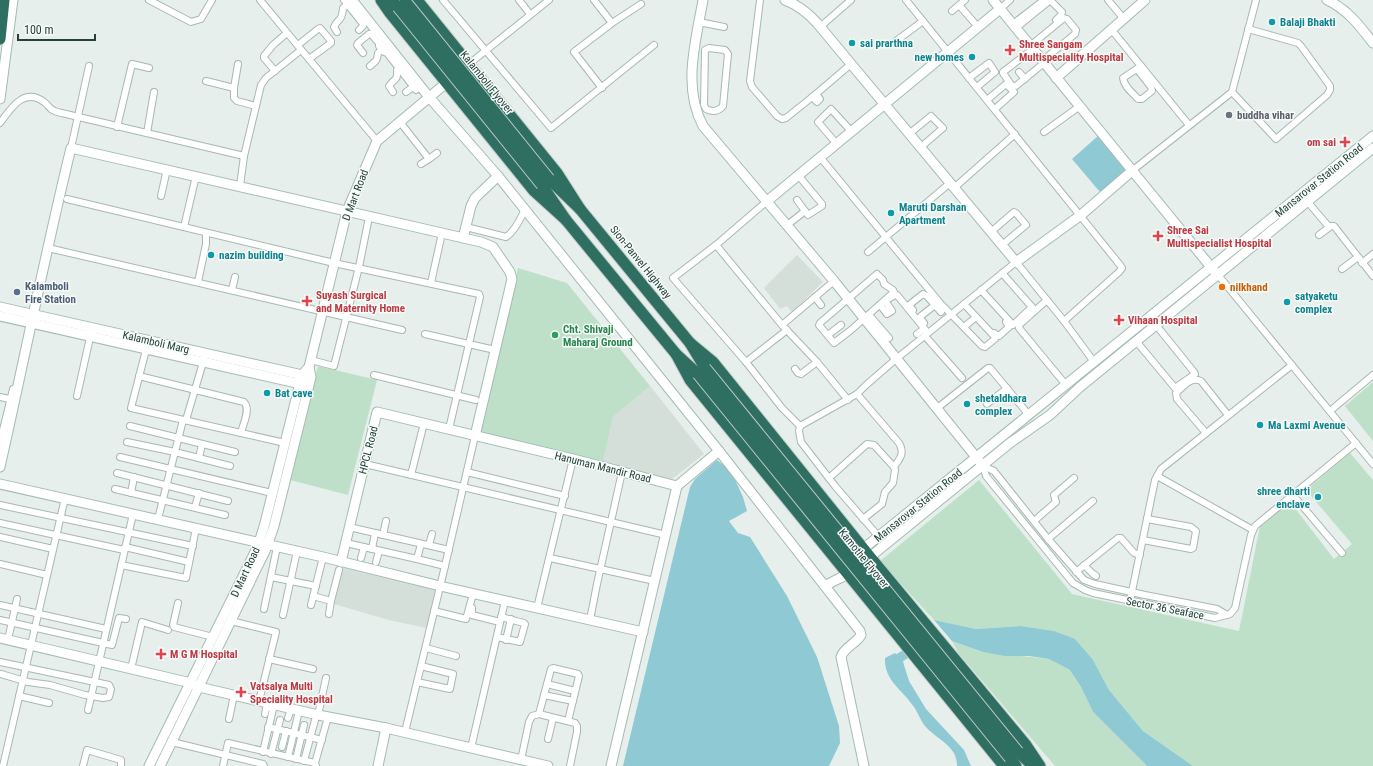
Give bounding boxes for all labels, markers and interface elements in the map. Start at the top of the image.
scale bar [18,16,95,42]
place label: Balaji Bhakti [1280,16,1336,29]
marker: Balaji Bhakti [1267,17,1277,27]
text: 100 m [24,23,54,37]
place label: sai prarthna [860,37,913,50]
marker: sai prarthna [847,38,857,48]
place label: Shree Sangam Multispeciality Hospital [1019,38,1124,64]
marker: Shree Sangam Multispeciality Hospital [1004,44,1016,56]
street label: Kalamboli Flyover [457,48,516,117]
place label: new homes [915,51,964,64]
marker: new homes [967,52,977,62]
place label: buddha vihar [1237,109,1294,122]
marker: buddha vihar [1224,110,1234,120]
place label: om sai [1307,136,1336,149]
marker: om sai [1339,136,1351,148]
street label: Mansarovar Station Road [1273,141,1366,220]
street label: D Mart Road [340,168,371,223]
place label: Maruti Darshan Apartment [899,201,966,227]
marker: Maruti Darshan Apartment [886,208,896,218]
street label: Sion-Panvel Highway [607,223,674,302]
place label: Shree Sai Multispecialist Hospital [1167,224,1272,250]
marker: Shree Sai Multispecialist Hospital [1152,230,1164,242]
place label: nazim building [219,249,284,262]
marker: nazim building [206,250,216,260]
place label: Kalamboli Fire Station [25,280,76,306]
place label: nilkhand [1230,281,1268,294]
marker: nilkhand [1217,282,1227,292]
marker: Kalamboli Fire Station [12,287,22,297]
place label: Suyash Surgical and Maternity Home [316,289,405,315]
place label: satyaketu complex [1295,290,1338,316]
marker: Suyash Surgical and Maternity Home [301,295,313,307]
marker: satyaketu complex [1282,297,1292,307]
marker: Vihaan Hospital [1113,314,1125,326]
place label: Vihaan Hospital [1128,314,1198,327]
place label: Cht. Shivaji Maharaj Ground [563,323,633,349]
street label: Kalamboli Marg [121,328,191,356]
marker: Cht. Shivaji Maharaj Ground [550,330,560,340]
place label: Bat cave [275,387,313,400]
marker: Bat cave [262,388,272,398]
place label: shetaldhara complex [975,392,1027,418]
marker: shetaldhara complex [962,399,972,409]
place label: Ma Laxmi Avenue [1268,419,1345,432]
marker: Ma Laxmi Avenue [1255,420,1265,430]
street label: HPCL Road [356,425,381,475]
street label: Hanuman Mandir Road [553,449,652,486]
street label: Mansarovar Station Road [872,466,965,545]
place label: shree dharti enclave [1257,485,1310,511]
marker: shree dharti enclave [1313,492,1323,502]
street label: Kamothe Flyover [836,526,892,591]
street label: D Mart Road [228,545,263,599]
street label: Sector 36 Seaface [1125,595,1205,622]
marker: M G M Hospital [155,648,167,660]
place label: M G M Hospital [170,648,238,661]
place label: Vatsalya Multi Speciality Hospital [250,680,333,706]
marker: Vatsalya Multi Speciality Hospital [235,686,247,698]

